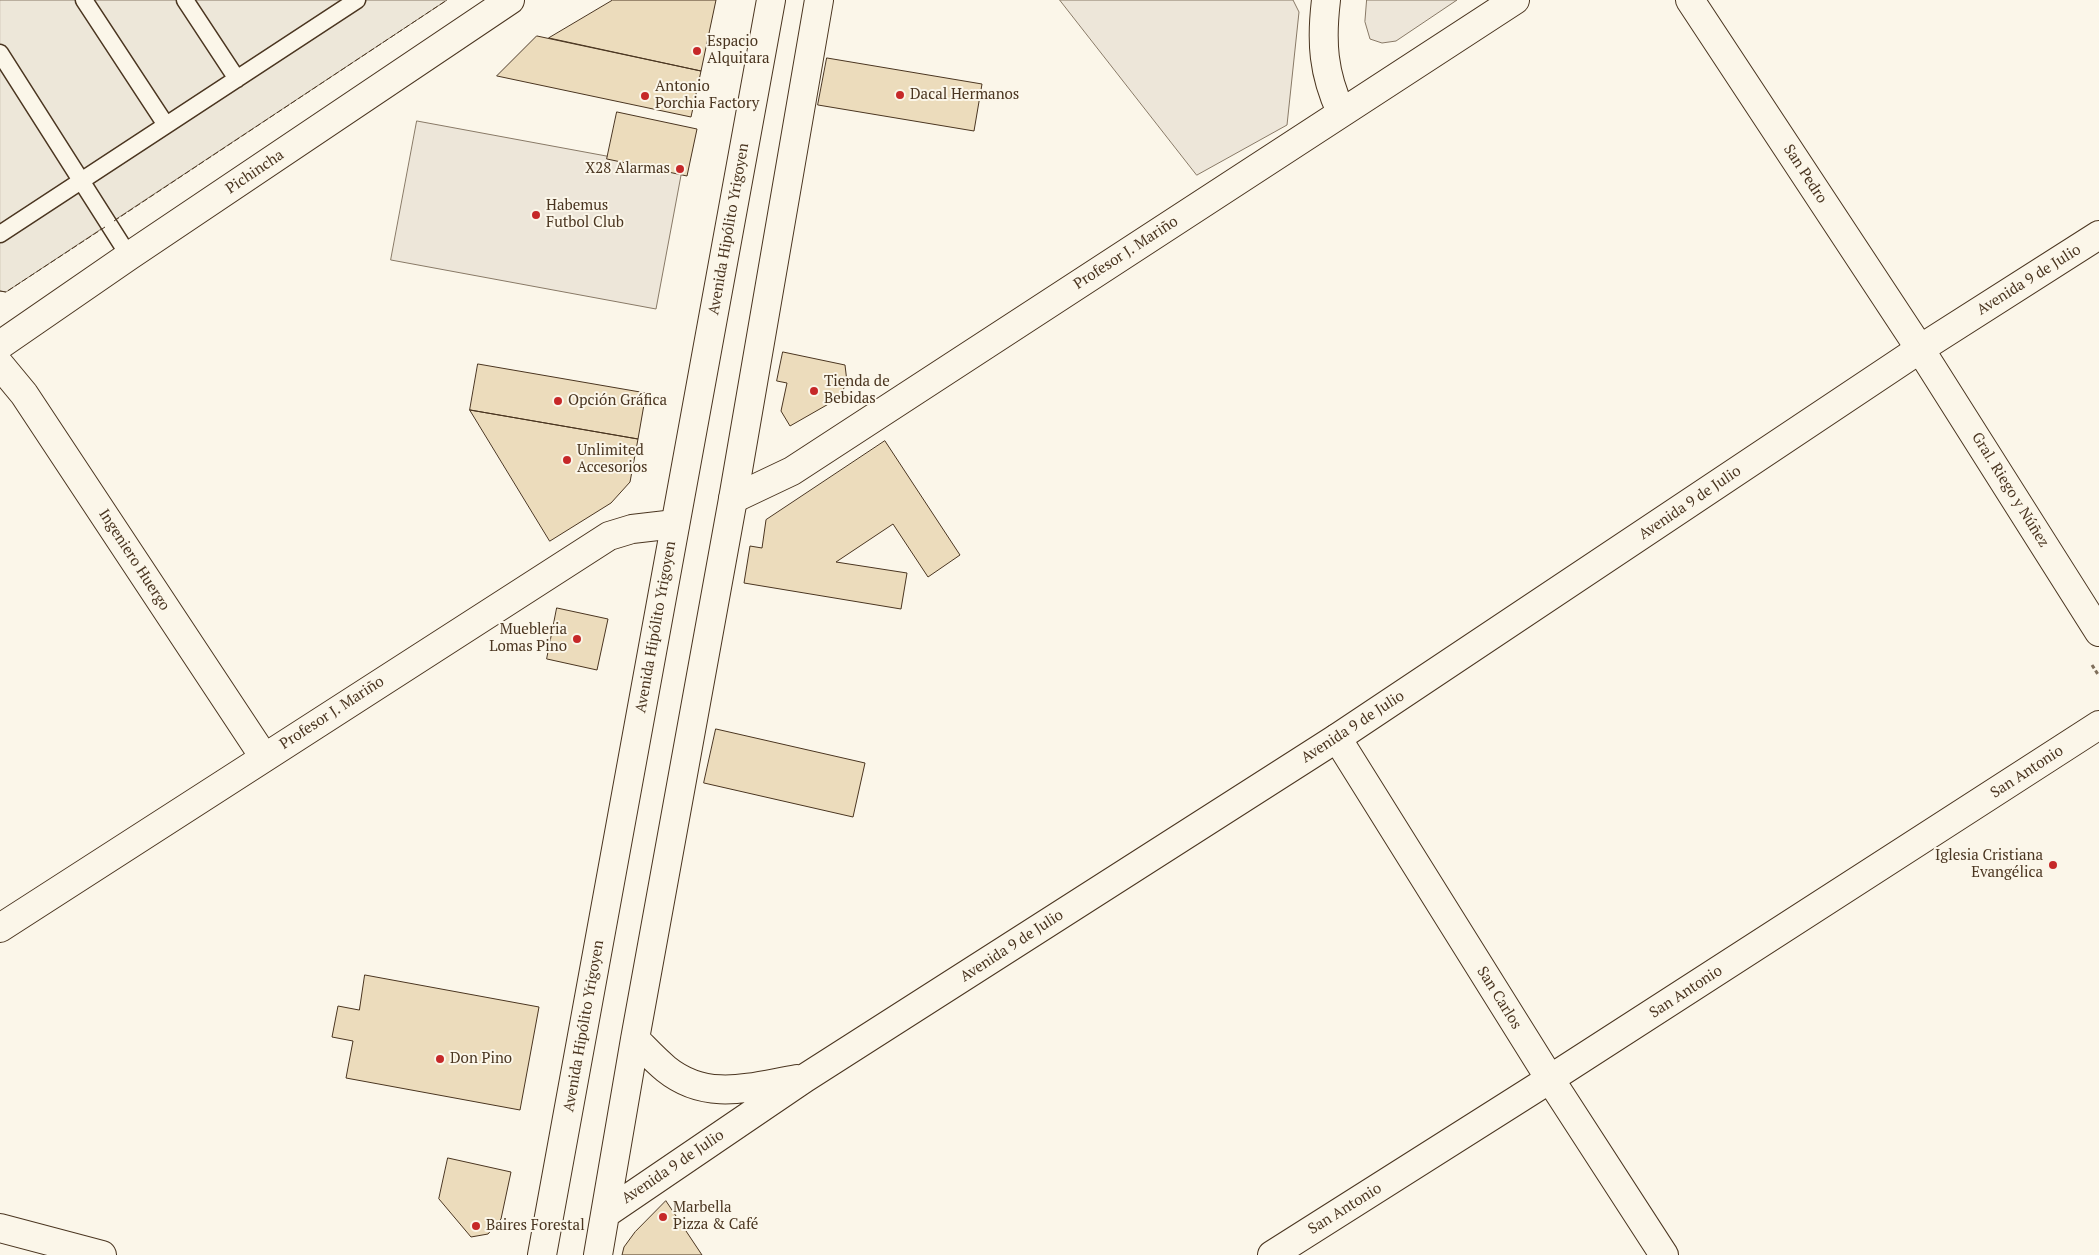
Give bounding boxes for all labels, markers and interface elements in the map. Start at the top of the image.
place label: Espacio Alquitara [707,33,770,68]
marker: Espacio Alquitara [691,45,703,57]
place label: Antonio Porchia Factory [655,78,759,113]
place label: Dacal Hermanos [910,86,1019,104]
marker: Dacal Hermanos [894,89,906,101]
marker: Antonio Porchia Factory [639,90,651,102]
street label: San Pedro [1779,141,1831,207]
street label: Avenida Hipólito Yrigoyen [705,142,753,316]
street label: Pichincha [223,146,287,198]
place label: X28 Alarmas [585,160,670,178]
marker: X28 Alarmas [674,163,686,175]
place label: Habemus Futbol Club [546,197,624,232]
marker: Habemus Futbol Club [530,209,542,221]
street label: Profesor J. Mariño [1071,213,1181,293]
street label: Avenida 9 de Julio [1974,241,2084,319]
place label: Tienda de Bebidas [824,373,890,408]
marker: Tienda de Bebidas [808,385,820,397]
place label: Opción Gráfica [568,392,667,410]
marker: Opción Gráfica [552,395,564,407]
street label: Gral. Riego y Núñez [1967,429,2053,551]
place label: Unlimited Accesorios [577,442,648,477]
marker: Unlimited Accesorios [561,454,573,466]
street label: Avenida 9 de Julio [1636,462,1744,544]
street label: Ingeniero Huergo [95,506,173,614]
street label: Avenida Hipólito Yrigoyen [632,540,680,714]
place label: Muebleria Lomas Pino [489,621,567,656]
marker: Muebleria Lomas Pino [571,633,583,645]
street label: Profesor J. Mariño [277,673,387,753]
street label: Avenida 9 de Julio [1298,687,1408,767]
street label: San Antonio [1987,742,2067,802]
place label: Iglesia Cristiana Evangélica [1935,847,2043,882]
marker: Iglesia Cristiana Evangélica [2047,859,2059,871]
street label: Avenida 9 de Julio [957,906,1067,986]
street label: Avenida Hipólito Yrigoyen [560,939,608,1113]
street label: San Antonio [1646,962,1726,1022]
street label: San Carlos [1473,963,1525,1033]
place label: Don Pino [450,1050,512,1068]
marker: Don Pino [434,1053,446,1065]
street label: Avenida 9 de Julio [619,1126,727,1208]
street label: San Antonio [1305,1179,1385,1239]
place label: Marbella Pizza & Café [673,1199,758,1234]
marker: Marbella Pizza & Café [657,1211,669,1223]
place label: Baires Forestal [486,1217,585,1235]
marker: Baires Forestal [470,1220,482,1232]

